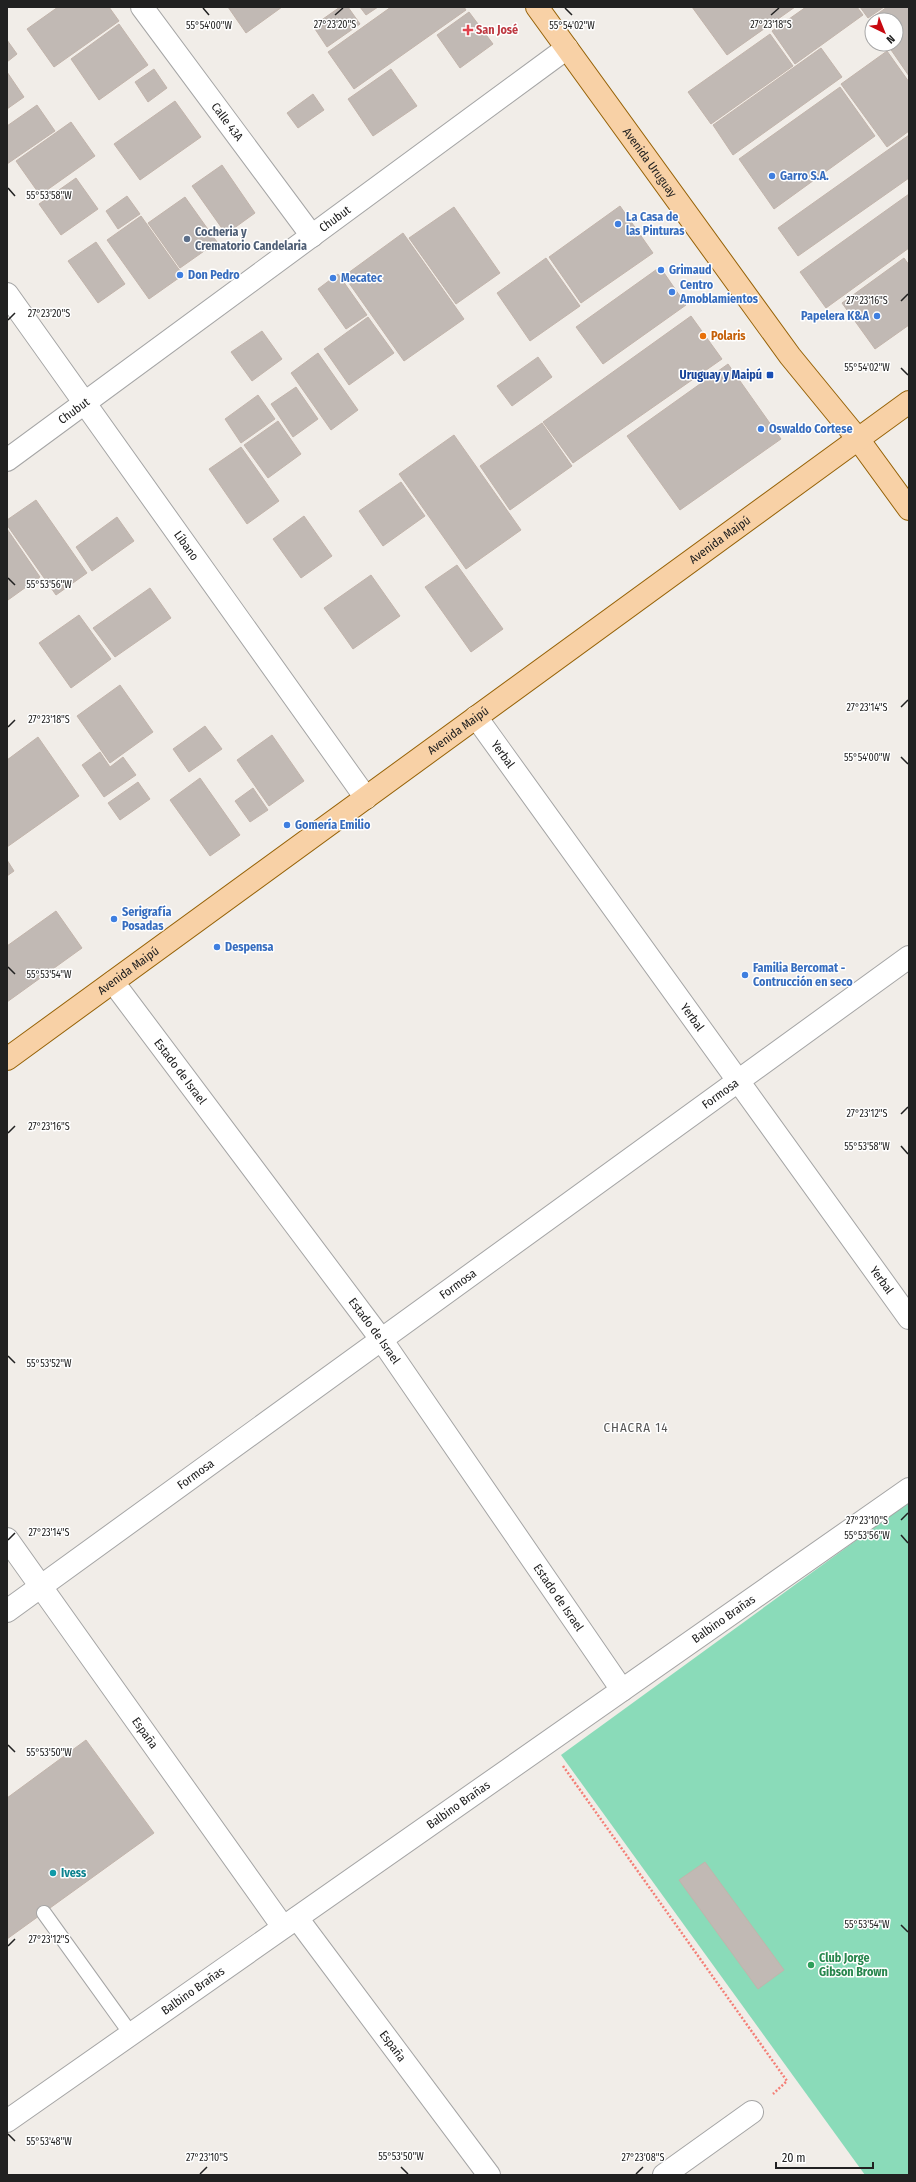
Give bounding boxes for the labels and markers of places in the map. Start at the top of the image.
place label: San José [476,23,518,37]
marker: San José [463,25,473,35]
place label: Garro S.A. [780,169,829,183]
marker: Garro S.A. [767,171,777,181]
place label: La Casa de las Pinturas [626,210,685,238]
marker: La Casa de las Pinturas [613,219,623,229]
place label: Cocheria y Crematorio Candelaria [195,225,307,253]
marker: Cocheria y Crematorio Candelaria [182,234,192,244]
place label: Grimaud [669,263,711,277]
marker: Grimaud [656,265,666,275]
place label: Don Pedro [188,268,240,282]
marker: Don Pedro [175,270,185,280]
place label: Mecatec [341,271,383,285]
marker: Mecatec [328,273,338,283]
place label: Centro Amoblamientos [679,278,759,306]
marker: Centro Amoblamientos [667,287,677,297]
place label: Papelera K&A [801,309,869,323]
marker: Papelera K&A [872,311,882,321]
place label: Polaris [711,329,746,343]
marker: Polaris [698,331,708,341]
place label: Uruguay y Maipú [680,368,762,382]
marker: Uruguay y Maipú [765,370,775,380]
place label: Oswaldo Cortese [769,422,853,436]
marker: Oswaldo Cortese [756,424,766,434]
place label: Gomería Emilio [295,818,371,832]
marker: Gomería Emilio [282,820,292,830]
place label: Serigrafía Posadas [122,905,172,933]
marker: Serigrafía Posadas [109,914,119,924]
place label: Despensa [225,940,274,954]
marker: Despensa [212,942,222,952]
place label: Familia Bercomat - Contrucción en seco [753,961,853,989]
marker: Familia Bercomat - Contrucción en seco [740,970,750,980]
place label: Ivess [61,1866,87,1880]
marker: Ivess [48,1868,58,1878]
place label: Club Jorge Gibson Brown [819,1951,888,1979]
marker: Club Jorge Gibson Brown [806,1960,816,1970]

